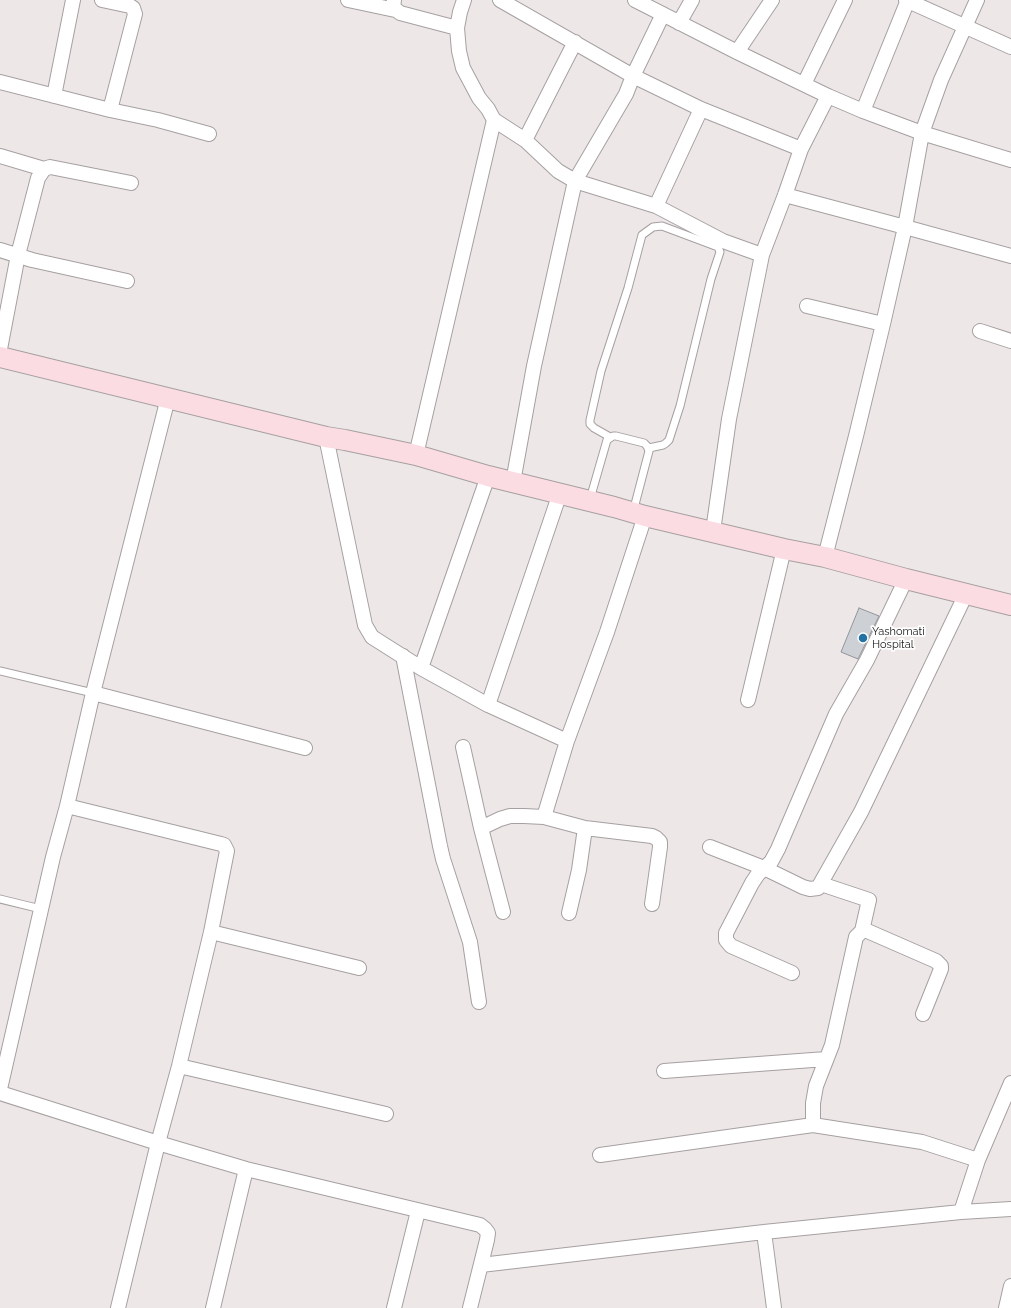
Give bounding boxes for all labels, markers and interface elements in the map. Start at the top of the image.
place label: Yashomati Hospital [872,625,925,651]
marker: Yashomati Hospital [857,632,869,644]

